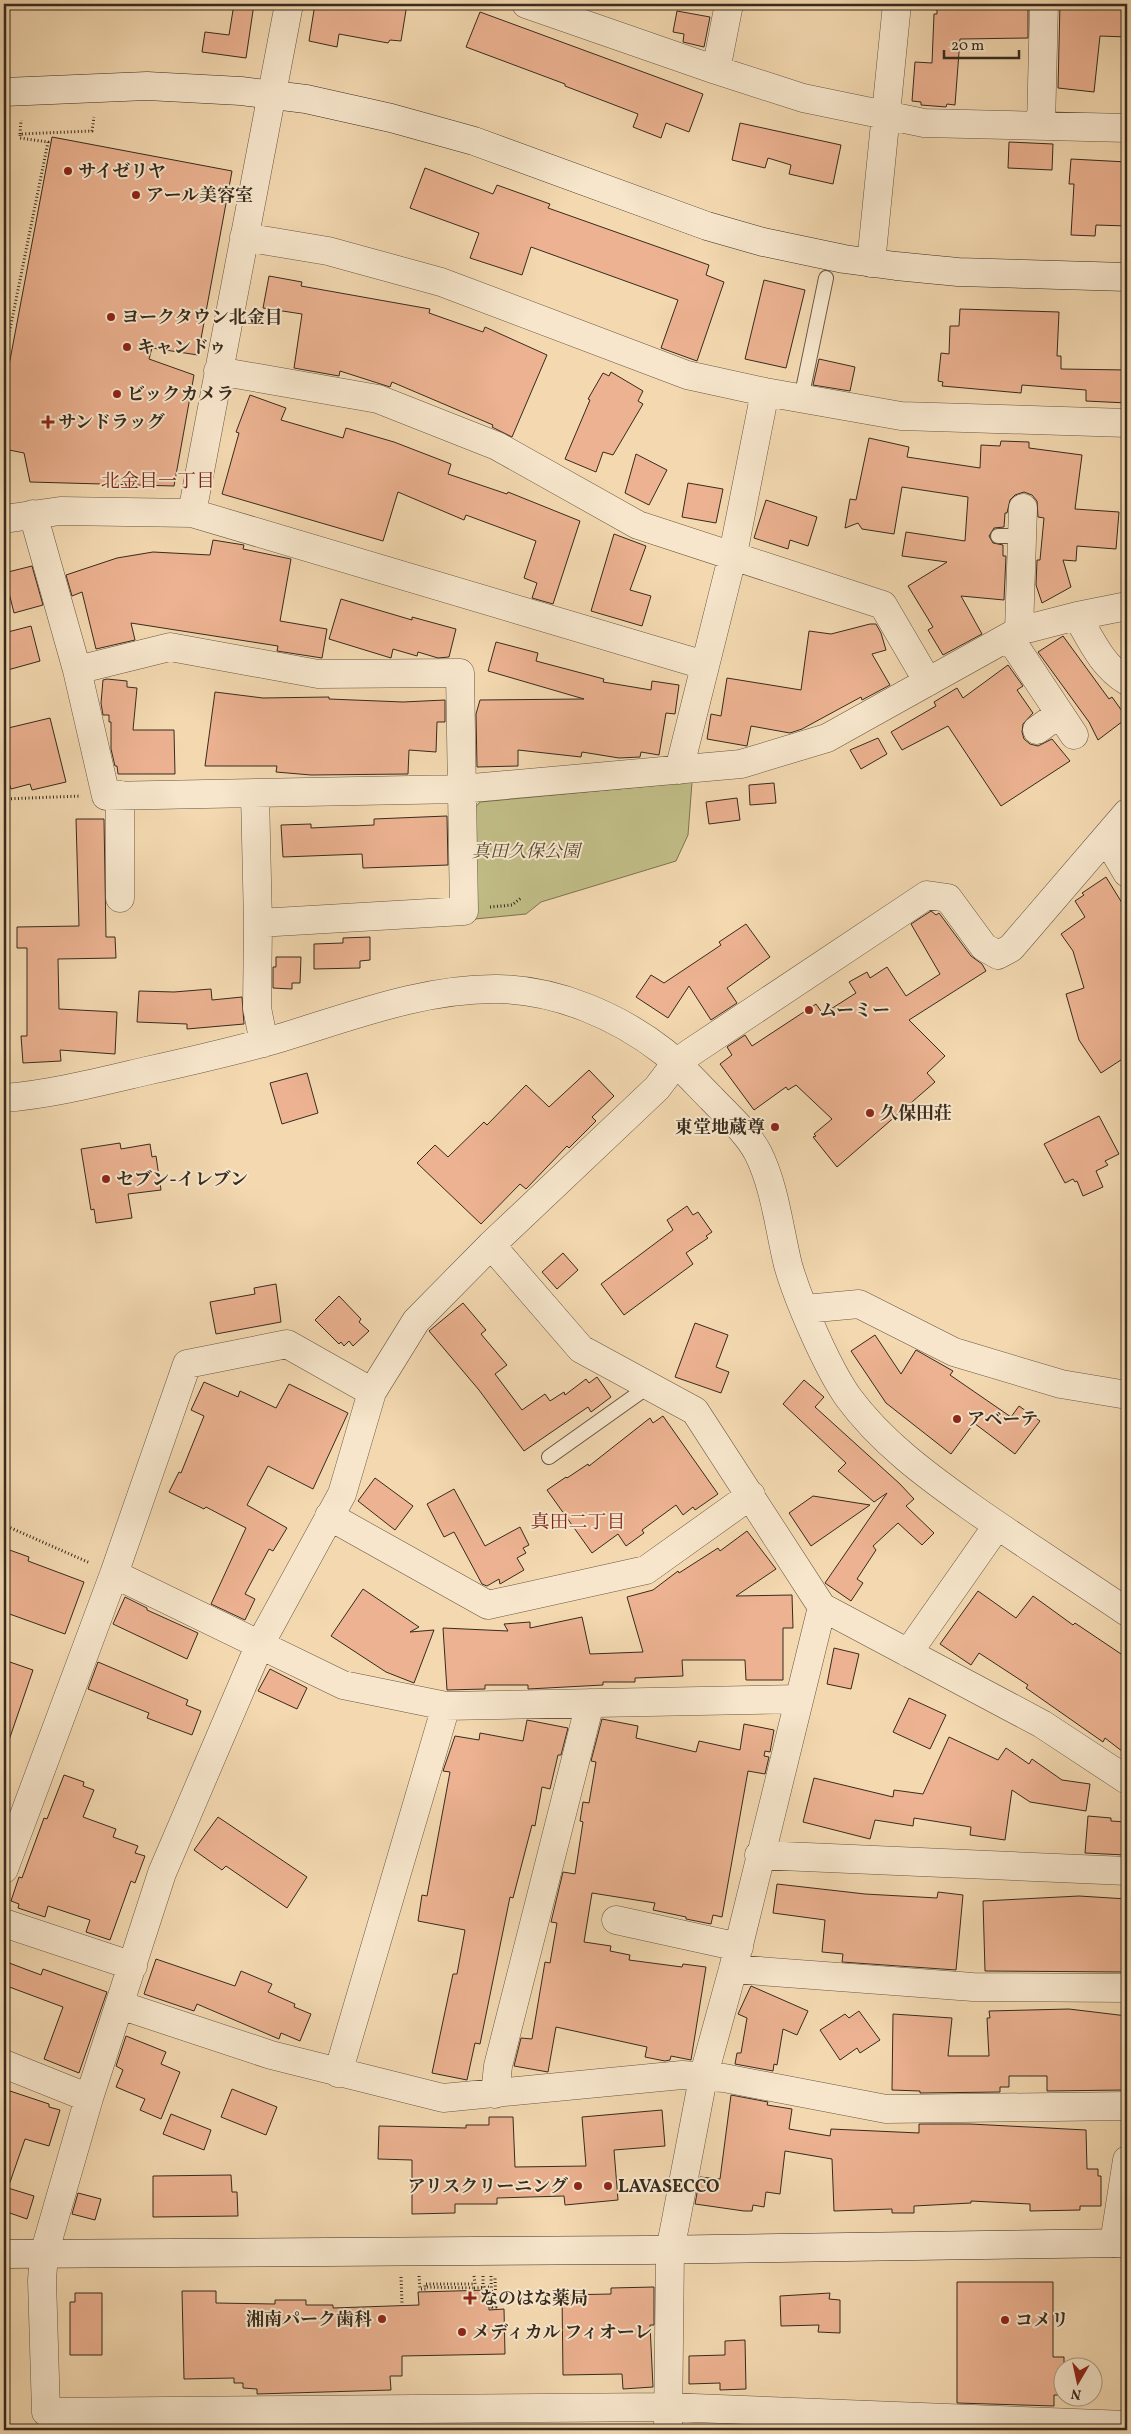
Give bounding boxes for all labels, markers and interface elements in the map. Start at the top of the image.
scale bar [944,28,1018,60]
text: 20 m [951,36,984,57]
place label: サイゼリヤ [78,160,166,185]
marker: サイゼリヤ [62,165,74,177]
place label: アール美容室 [146,184,253,209]
marker: アール美容室 [130,189,142,201]
place label: ヨークタウン北金目 [121,306,283,331]
marker: ヨークタウン北金目 [105,311,117,323]
place label: キャンドゥ [137,336,227,361]
marker: キャンドゥ [121,341,133,353]
place label: ビックカメラ [127,383,234,408]
marker: ビックカメラ [111,388,123,400]
place label: サンドラッグ [58,411,165,436]
marker: サンドラッグ [42,416,54,428]
district label: 北金目一丁目 [101,469,215,495]
park label: 真田久保公園 [472,840,583,865]
place label: ムーミー [819,999,890,1024]
marker: ムーミー [803,1004,815,1016]
place label: 久保田荘 [880,1102,952,1127]
marker: 久保田荘 [864,1107,876,1119]
place label: 東堂地蔵尊 [675,1116,765,1141]
marker: 東堂地蔵尊 [769,1121,781,1133]
place label: セブン-イレブン [116,1168,248,1193]
marker: セブン-イレブン [100,1173,112,1185]
place label: アベーテ [967,1408,1038,1433]
marker: アベーテ [951,1413,963,1425]
district label: 真田二丁目 [530,1510,626,1536]
place label: アリスクリーニング [407,2175,568,2200]
place label: LAVASECCO [618,2175,720,2200]
marker: アリスクリーニング [572,2180,584,2192]
marker: LAVASECCO [602,2180,614,2192]
place label: なのはな薬局 [480,2287,588,2312]
marker: なのはな薬局 [464,2292,476,2304]
place label: 湘南パーク歯科 [246,2308,372,2333]
place label: コメリ [1015,2309,1069,2334]
marker: 湘南パーク歯科 [376,2313,388,2325]
marker: コメリ [999,2314,1011,2326]
place label: メディカル フィオーレ [472,2321,652,2346]
marker: メディカル フィオーレ [456,2326,468,2338]
north arrow [1054,2356,1104,2406]
text: N [1070,2383,1083,2404]

